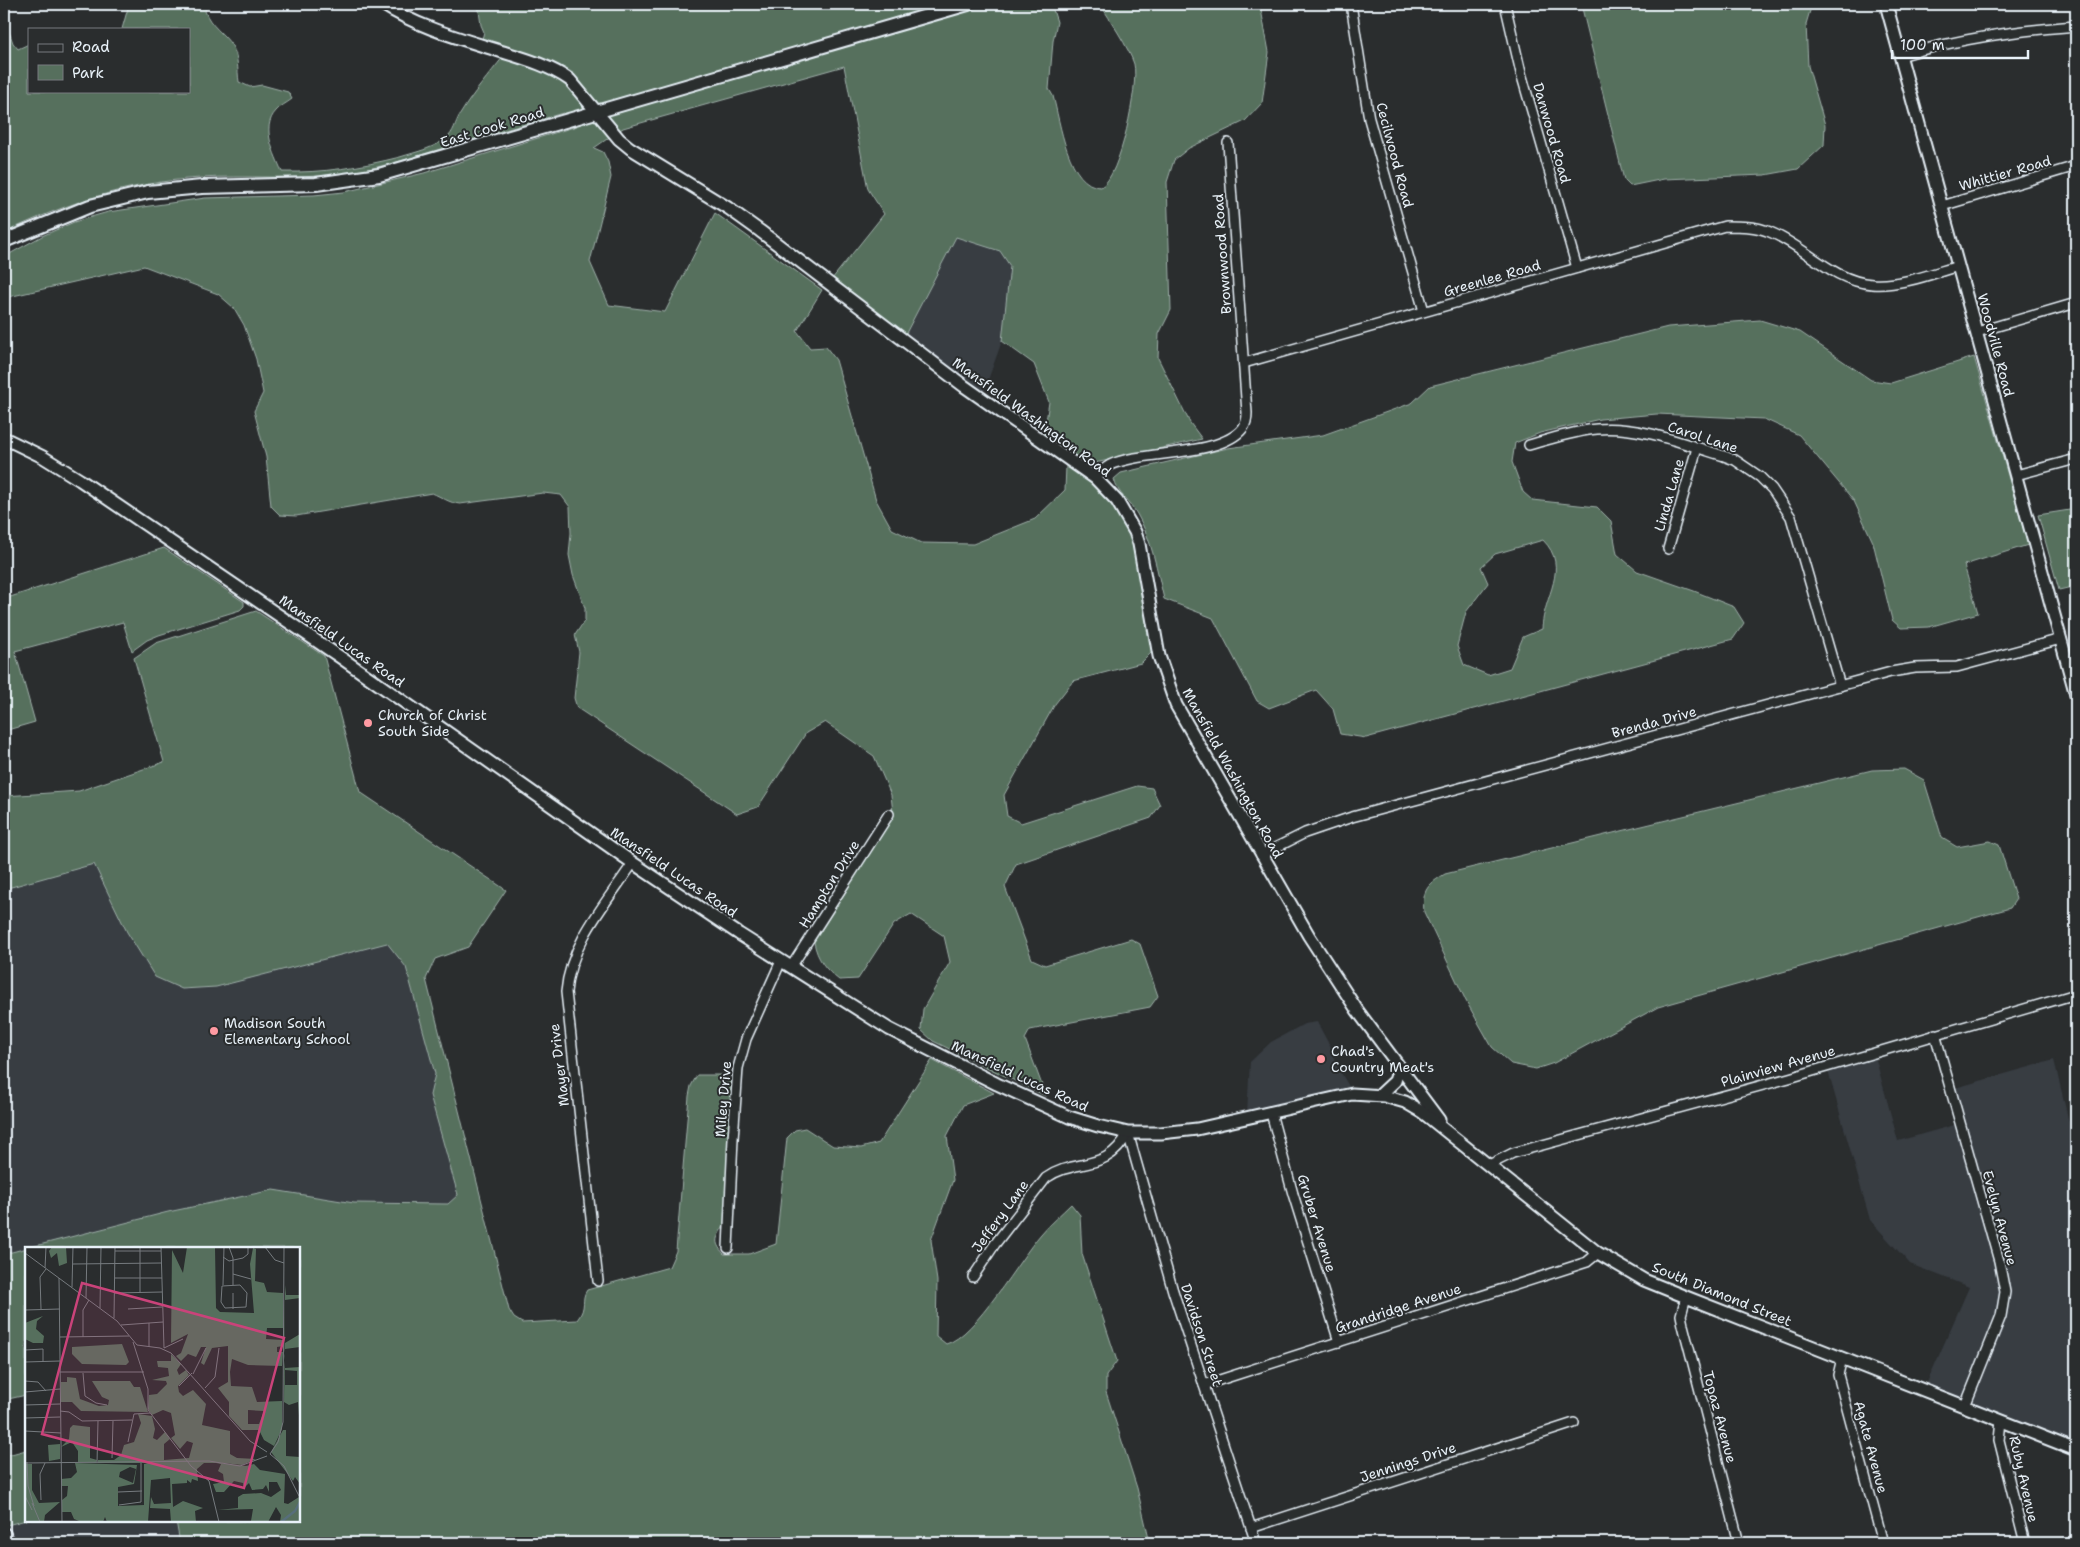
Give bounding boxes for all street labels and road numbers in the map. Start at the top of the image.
street label: Danwood Road [1529,81,1575,186]
street label: Cecilwood Road [1372,100,1418,210]
street label: East Cook Road [438,103,546,151]
street label: Whittier Road [1957,151,2053,195]
street label: Brownwood Road [1209,193,1235,315]
street label: Greenlee Road [1441,255,1543,300]
street label: Woodville Road [1974,291,2018,399]
street label: Mansfield Washington Road [949,353,1115,481]
street label: Carol Lane [1666,417,1741,457]
street label: Linda Lane [1650,457,1688,533]
street label: Mansfield Lucas Road [276,591,408,691]
street label: Mansfield Washington Road [1179,685,1287,861]
street label: Brenda Drive [1610,702,1698,742]
street label: Mansfield Lucas Road [607,823,741,921]
street label: Hampton Drive [795,837,863,931]
street label: Mayer Drive [545,1023,573,1107]
street label: Mansfield Lucas Road [948,1036,1092,1116]
street label: Plainview Avenue [1719,1041,1837,1091]
street label: Miley Drive [711,1060,735,1138]
street label: Evelyn Avenue [1979,1168,2021,1268]
street label: Gruber Avenue [1294,1172,1340,1274]
street label: Jeffery Lane [968,1176,1032,1256]
street label: South Diamond Street [1650,1258,1794,1330]
street label: Grandridge Avenue [1333,1279,1463,1337]
street label: Davidson Street [1177,1281,1227,1389]
street label: Topaz Avenue [1699,1369,1741,1465]
street label: Agate Avenue [1850,1399,1892,1495]
street label: Ruby Avenue [2005,1434,2043,1524]
street label: Jennings Drive [1358,1438,1458,1486]

